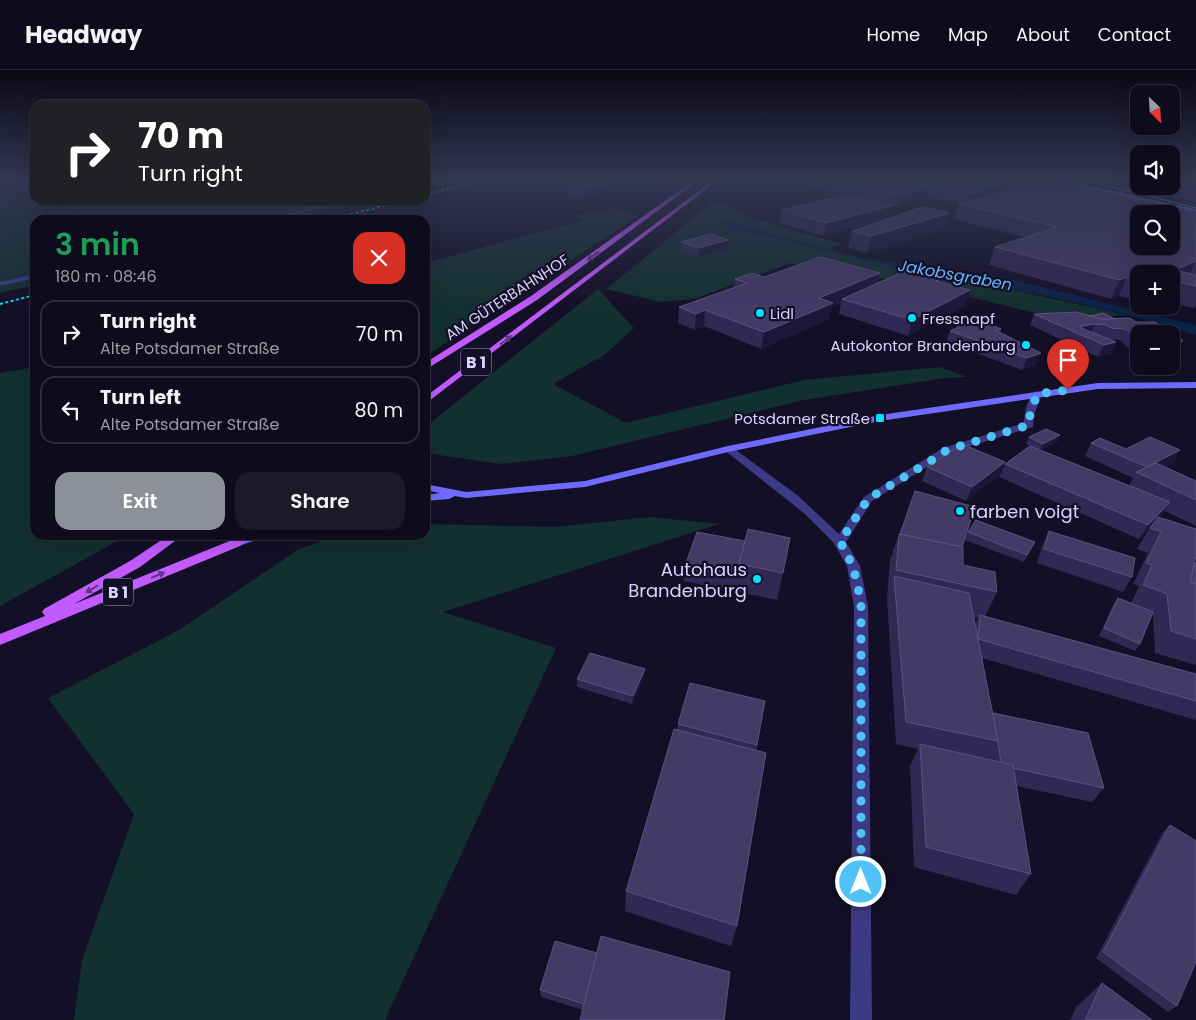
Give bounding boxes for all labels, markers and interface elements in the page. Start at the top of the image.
text: Headway [25,18,142,51]
text: Home [866,22,920,47]
text: Map [948,22,988,47]
text: About [1016,22,1070,47]
text: Contact [1098,22,1171,47]
north arrow [1130,85,1180,135]
map controls [1130,85,1180,375]
text: 70 m [138,111,224,160]
icon: right [55,120,120,185]
button: sound [1130,145,1180,195]
text: Turn right [138,158,243,189]
button: search [1130,205,1180,255]
text: 3 min [55,223,140,266]
button: close [353,232,405,284]
street label: AM GÜTERBAHNHOF [441,249,573,345]
one-way arrow [586,251,600,261]
water label: Jakobsgraben [896,254,1014,296]
text: 180 m · 08:46 [55,265,157,288]
button: + [1130,265,1180,315]
place label: Lidl [770,303,794,324]
marker: Lidl [754,307,766,319]
text: Turn right [100,308,196,335]
place label: Fressnapf [922,308,995,329]
marker: Fressnapf [906,312,918,324]
icon: right [57,320,85,348]
text: 70 m [356,321,403,348]
button: − [1130,325,1180,375]
one-way arrow [499,334,512,345]
place label: Autokontor Brandenburg [831,335,1016,356]
text: Alte Potsdamer Straße [100,337,280,360]
marker: Autokontor Brandenburg [1020,339,1032,351]
pin [1047,339,1089,390]
icon: arrive [1054,346,1082,374]
road number: B 1 [461,348,491,376]
text: Turn left [100,384,181,411]
icon: left [57,396,85,424]
text: 80 m [354,397,403,424]
place label: Potsdamer Straße [734,408,870,429]
marker: Potsdamer Straße [874,412,886,424]
text: Alte Potsdamer Straße [100,413,280,436]
button: Exit [55,472,225,530]
button: Share [235,472,405,530]
place label: farben voigt [970,499,1079,524]
marker: farben voigt [954,505,966,517]
place label: Autohaus Brandenburg [628,557,747,603]
one-way arrow [151,571,166,579]
marker: Autohaus Brandenburg [751,573,763,585]
road number: B 1 [103,578,133,606]
one-way arrow [85,584,98,593]
position arrow [834,855,886,907]

